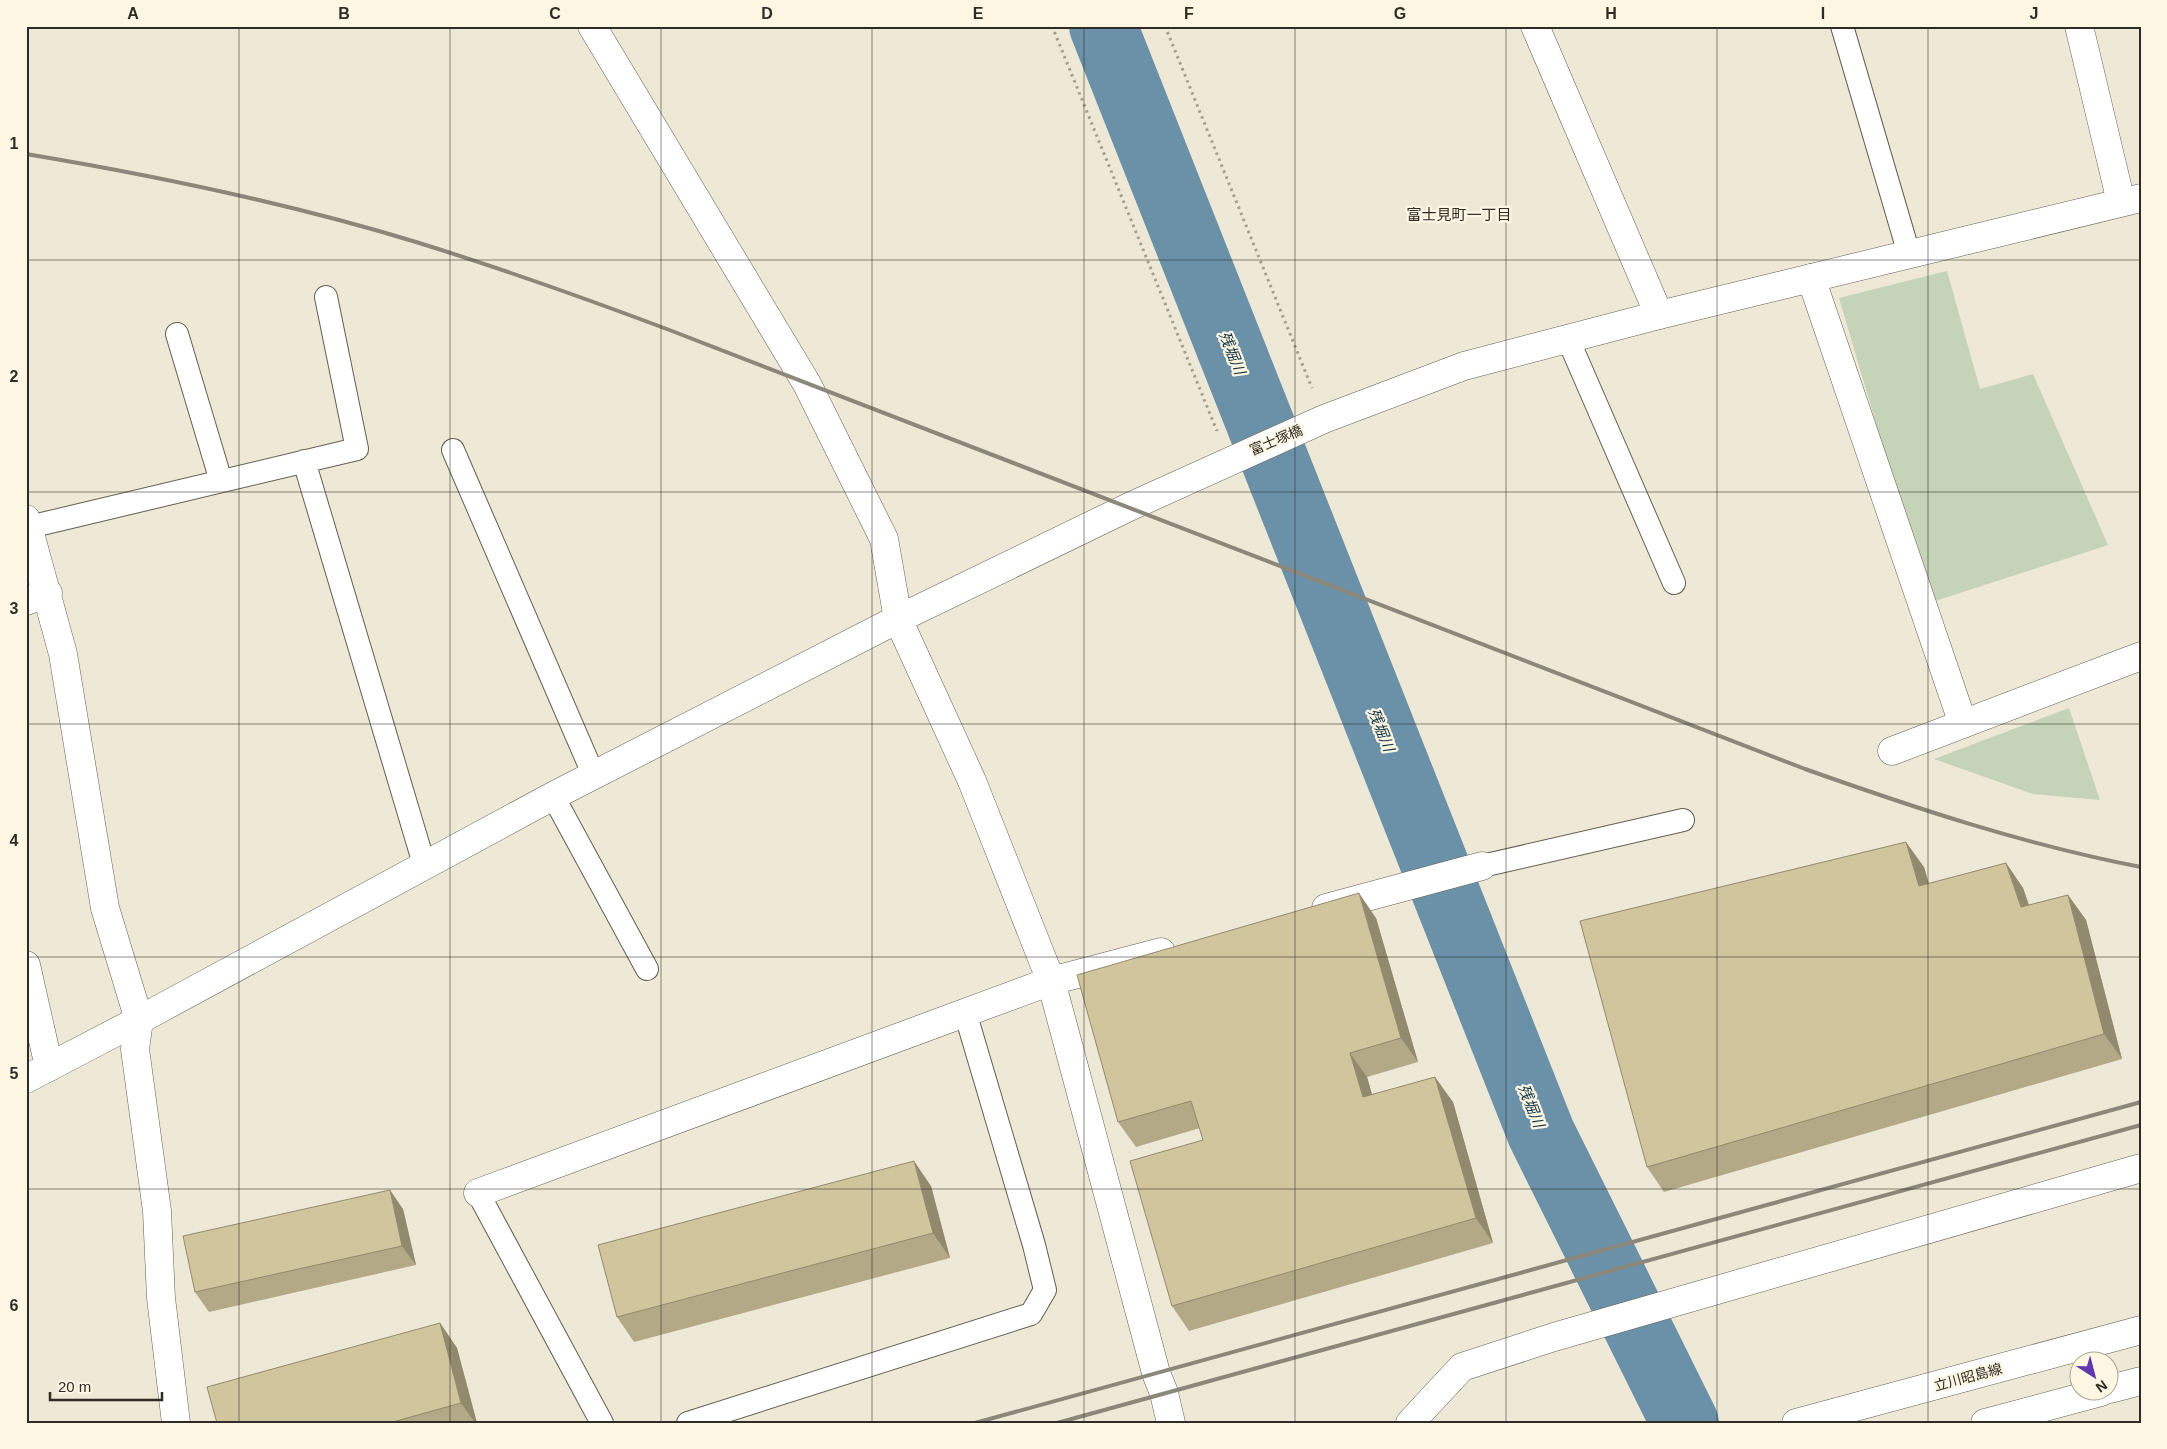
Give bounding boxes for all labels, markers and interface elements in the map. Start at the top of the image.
text: A [127,5,139,22]
text: B [338,5,350,22]
text: C [549,5,561,22]
text: D [761,5,773,22]
text: E [973,5,984,22]
text: F [1184,5,1194,22]
text: G [1394,5,1406,22]
text: H [1605,5,1617,22]
text: I [1821,5,1825,22]
text: J [2030,5,2038,22]
text: 1 [10,135,19,152]
district label: 富士見町一丁目 [1406,206,1512,223]
water label: 残堀川 [1216,329,1250,379]
text: 2 [10,368,19,385]
street label: 富士塚橋 [1247,422,1305,458]
text: 3 [10,600,19,617]
water label: 残堀川 [1365,706,1399,756]
text: 4 [10,832,19,849]
text: 5 [10,1065,19,1082]
water label: 残堀川 [1515,1082,1549,1132]
text: 6 [10,1297,19,1314]
north arrow [2070,1352,2120,1402]
street label: 立川昭島線 [1932,1360,2004,1394]
scale bar [50,1369,162,1401]
text: N [2093,1377,2110,1396]
text: 20 m [58,1378,91,1395]

